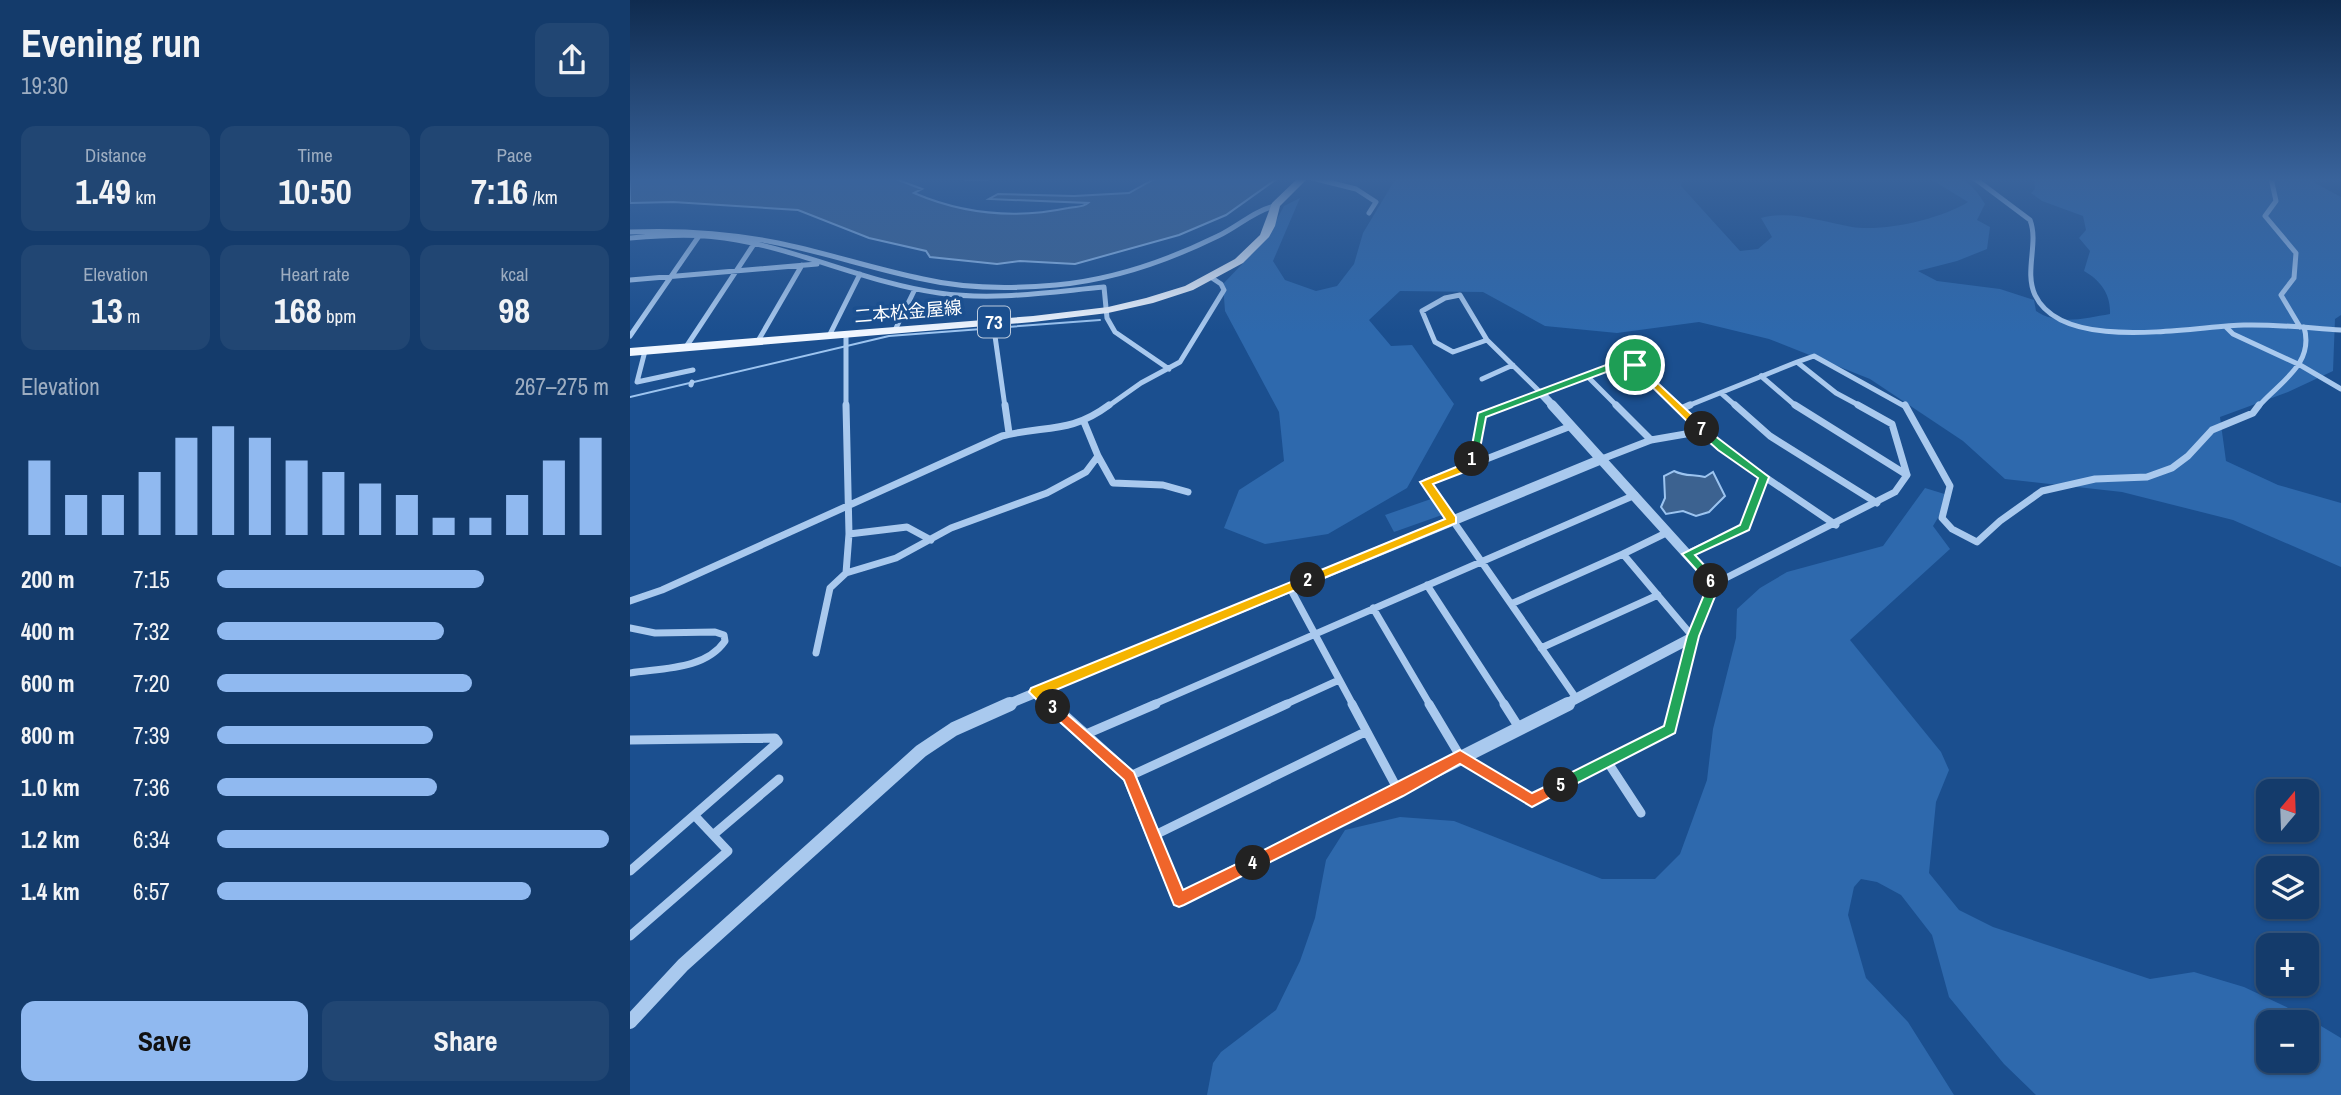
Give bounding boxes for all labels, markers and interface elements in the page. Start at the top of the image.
text: Evening run [21,18,201,69]
button: share [535,23,609,97]
text: 19:30 [21,70,68,101]
text: Distance [85,142,146,168]
text: Time [297,142,333,168]
text: Pace [497,142,532,168]
text: 1.49 [75,168,131,215]
text: 10:50 [278,168,352,215]
text: 7:16 [471,168,528,215]
text: km [131,184,156,210]
text: /km [528,184,558,210]
text: Elevation [83,261,148,287]
text: Heart rate [280,261,350,287]
text: kcal [500,261,528,287]
text: 13 [91,287,123,334]
text: 168 [274,287,322,334]
text: 98 [498,287,530,334]
street label: 二本松金屋線 [853,294,963,329]
text: m [123,303,140,329]
text: bpm [322,303,356,329]
road number: 73 [978,306,1010,338]
pin [1605,335,1665,395]
icon: arrive [1616,346,1654,384]
text: Elevation [21,371,100,402]
text: 267–275 m [515,371,609,402]
pin: 7 [1684,412,1720,446]
text: 7 [1697,415,1706,441]
pin: 1 [1454,442,1490,476]
text: 1 [1467,445,1476,471]
pin: 2 [1290,562,1326,598]
text: 200 m [21,564,74,595]
text: 7:15 [133,564,170,595]
pin: 6 [1694,564,1728,598]
text: 2 [1303,566,1312,592]
text: 6 [1706,567,1715,593]
text: 400 m [21,616,74,647]
text: 7:32 [133,616,170,647]
text: 600 m [21,668,74,699]
text: 7:20 [133,668,170,699]
pin: 3 [1036,690,1070,724]
text: 3 [1048,693,1057,719]
text: 800 m [21,720,74,751]
text: 7:39 [133,720,170,751]
pin: 5 [1544,768,1578,802]
text: 5 [1556,771,1565,797]
text: 1.0 km [21,772,80,803]
text: 7:36 [133,772,170,803]
north arrow [2256,779,2319,842]
map controls [2256,779,2319,1073]
text: 1.2 km [21,824,80,855]
text: 6:34 [133,824,170,855]
pin: 4 [1236,846,1270,880]
text: 4 [1248,849,1257,875]
button: layers [2256,856,2319,919]
text: 1.4 km [21,876,80,907]
text: 6:57 [133,876,170,907]
button: + [2256,933,2319,996]
button: Save [21,1001,308,1081]
button: Share [322,1001,609,1081]
button: − [2256,1010,2319,1073]

